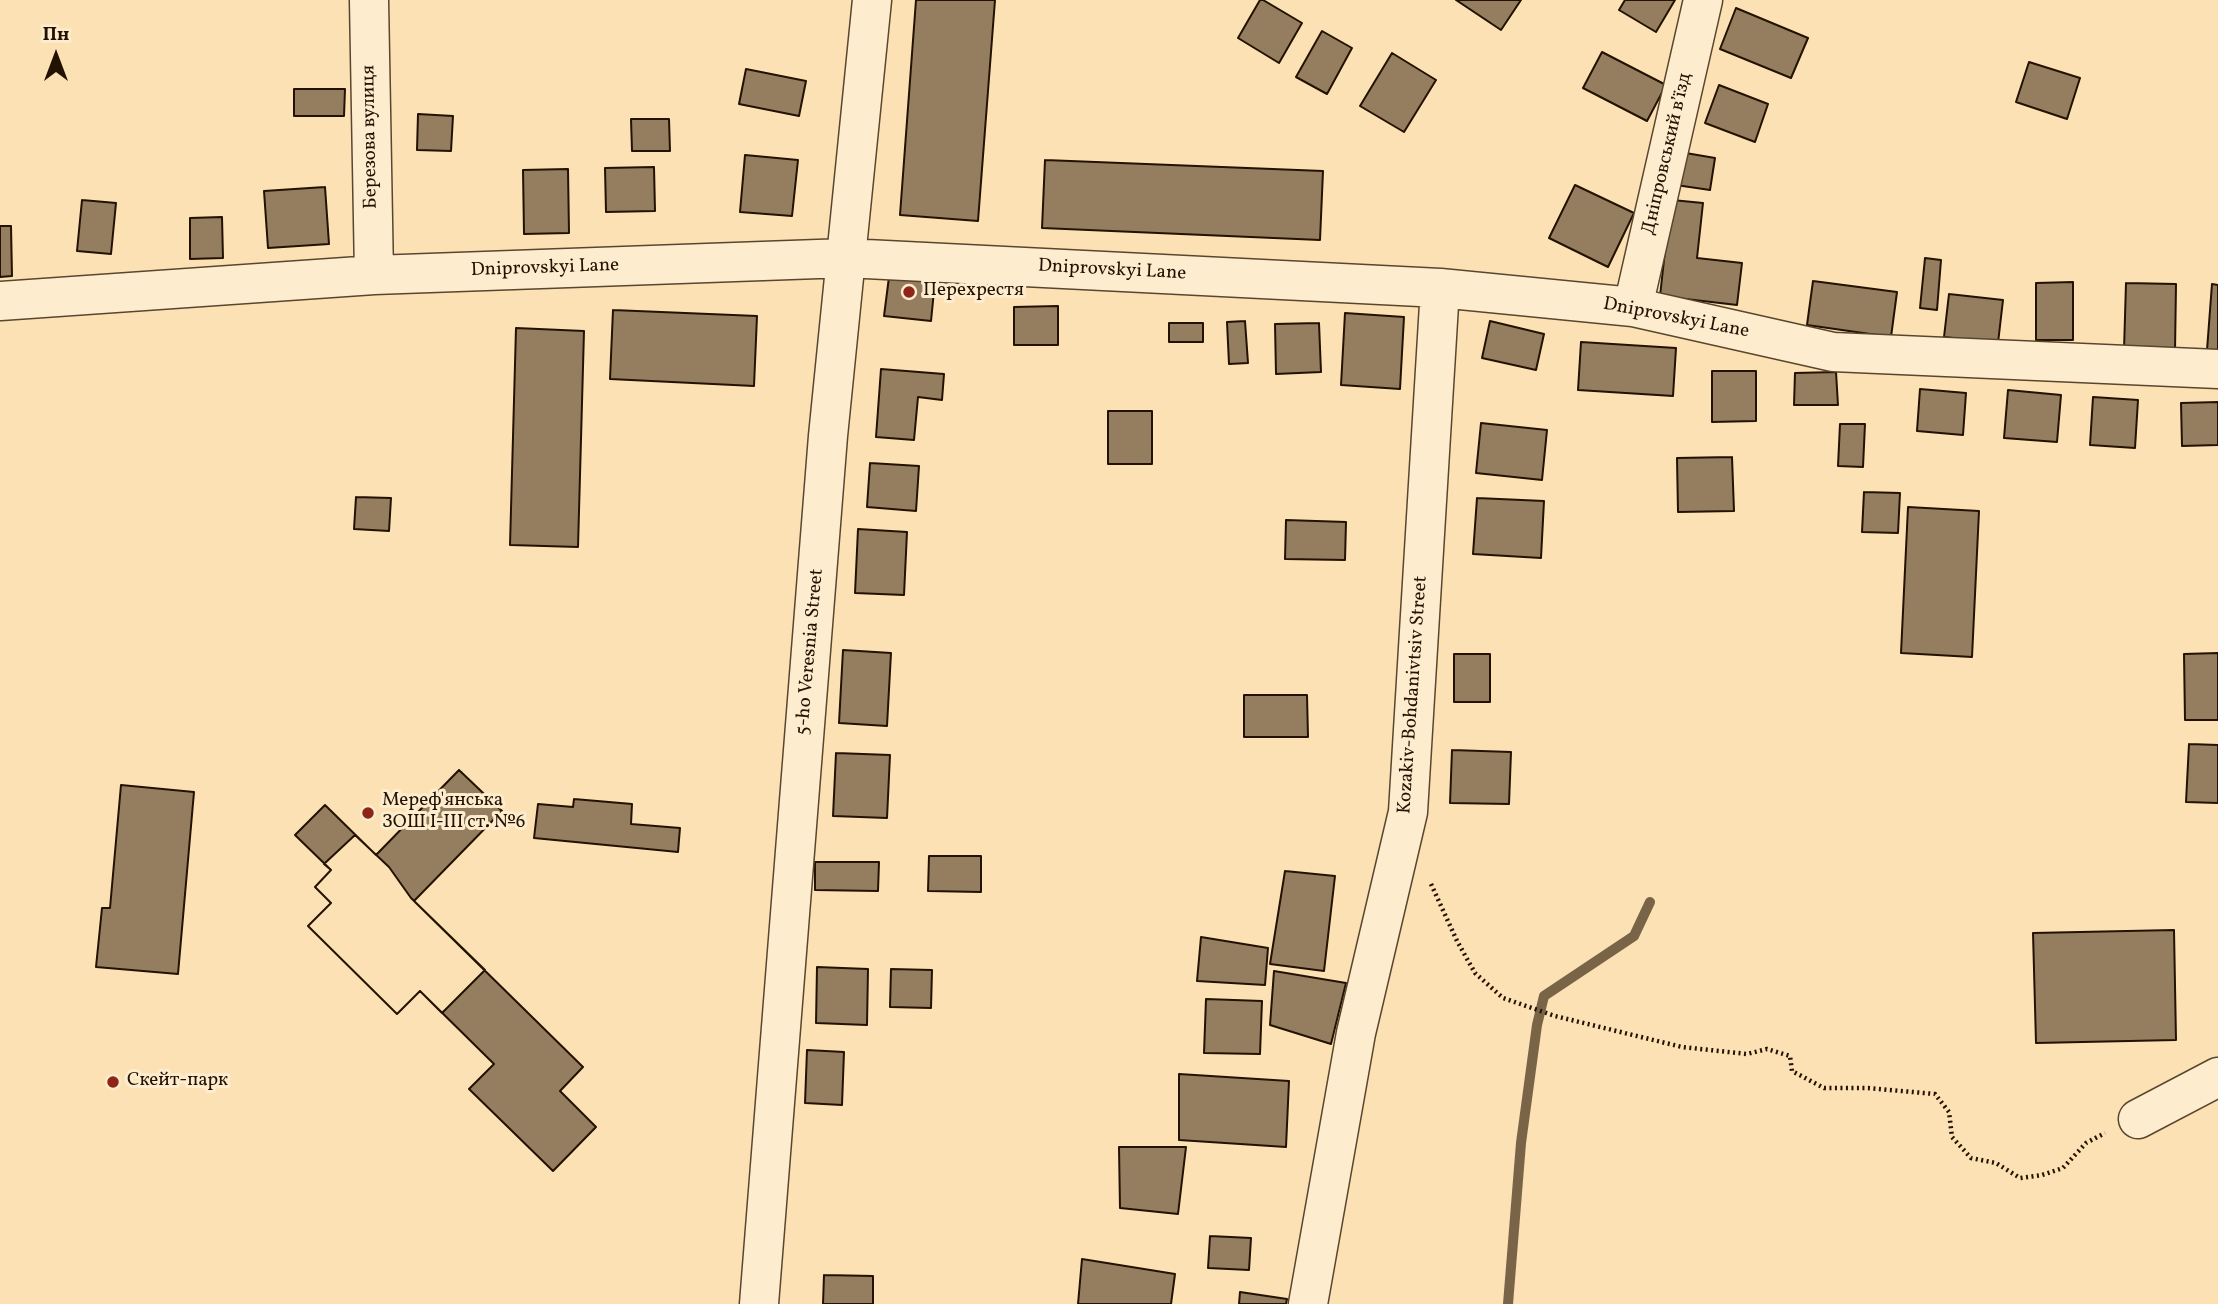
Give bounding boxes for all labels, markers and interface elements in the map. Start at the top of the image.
north arrow [21,21,91,91]
text: Пн [43,22,69,48]
street label: Березова вулиця [358,65,384,209]
street label: Дніпровський в’їзд [1638,71,1698,237]
street label: Dniprovskyi Lane [470,255,620,283]
street label: Dniprovskyi Lane [1037,256,1187,286]
place label: Перехрестя [923,281,1024,303]
marker: Перехрестя [901,284,917,300]
street label: Dniprovskyi Lane [1601,294,1751,344]
street label: 5-ho Veresnia Street [792,568,830,736]
street label: Kozakiv-Bohdanivtsiv Street [1394,575,1434,815]
place label: Мереф'янська ЗОШ І-ІІІ ст. №6 [382,791,525,835]
marker: Мереф'янська ЗОШ І-ІІІ ст. №6 [360,805,376,821]
place label: Скейт-парк [127,1071,228,1093]
marker: Скейт-парк [105,1074,121,1090]

